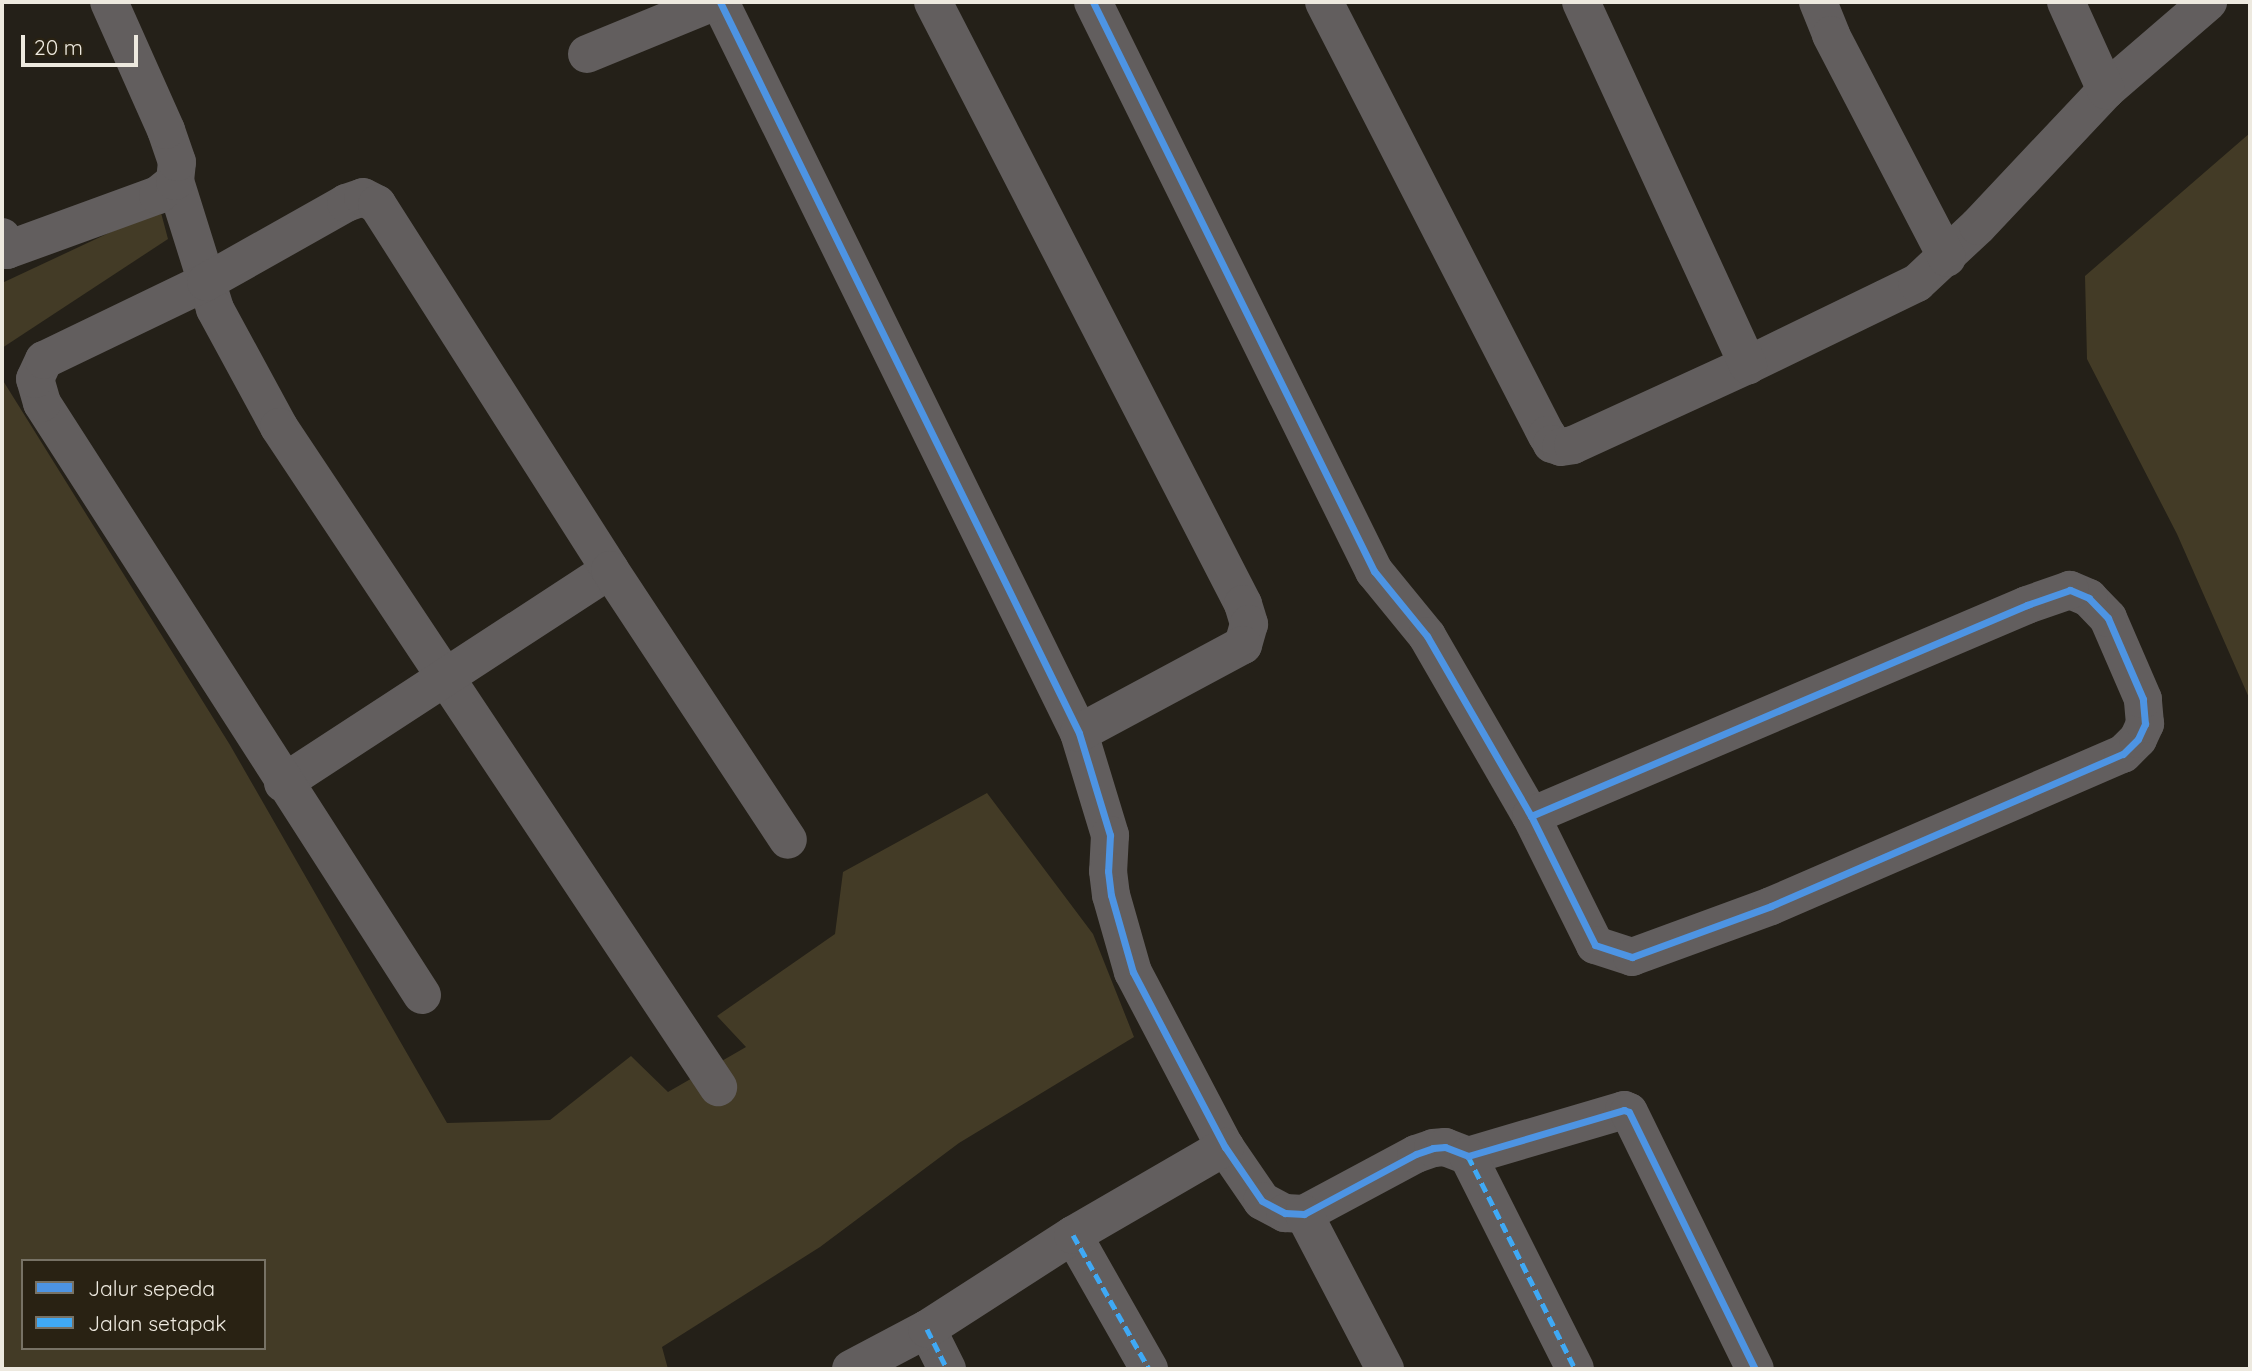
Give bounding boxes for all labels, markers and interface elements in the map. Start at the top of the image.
scale bar [24,21,142,65]
text: 20 m [34,34,83,60]
legend [21,1259,266,1350]
text: Jalur sepeda [88,1275,215,1301]
text: Jalan setapak [88,1310,226,1336]

